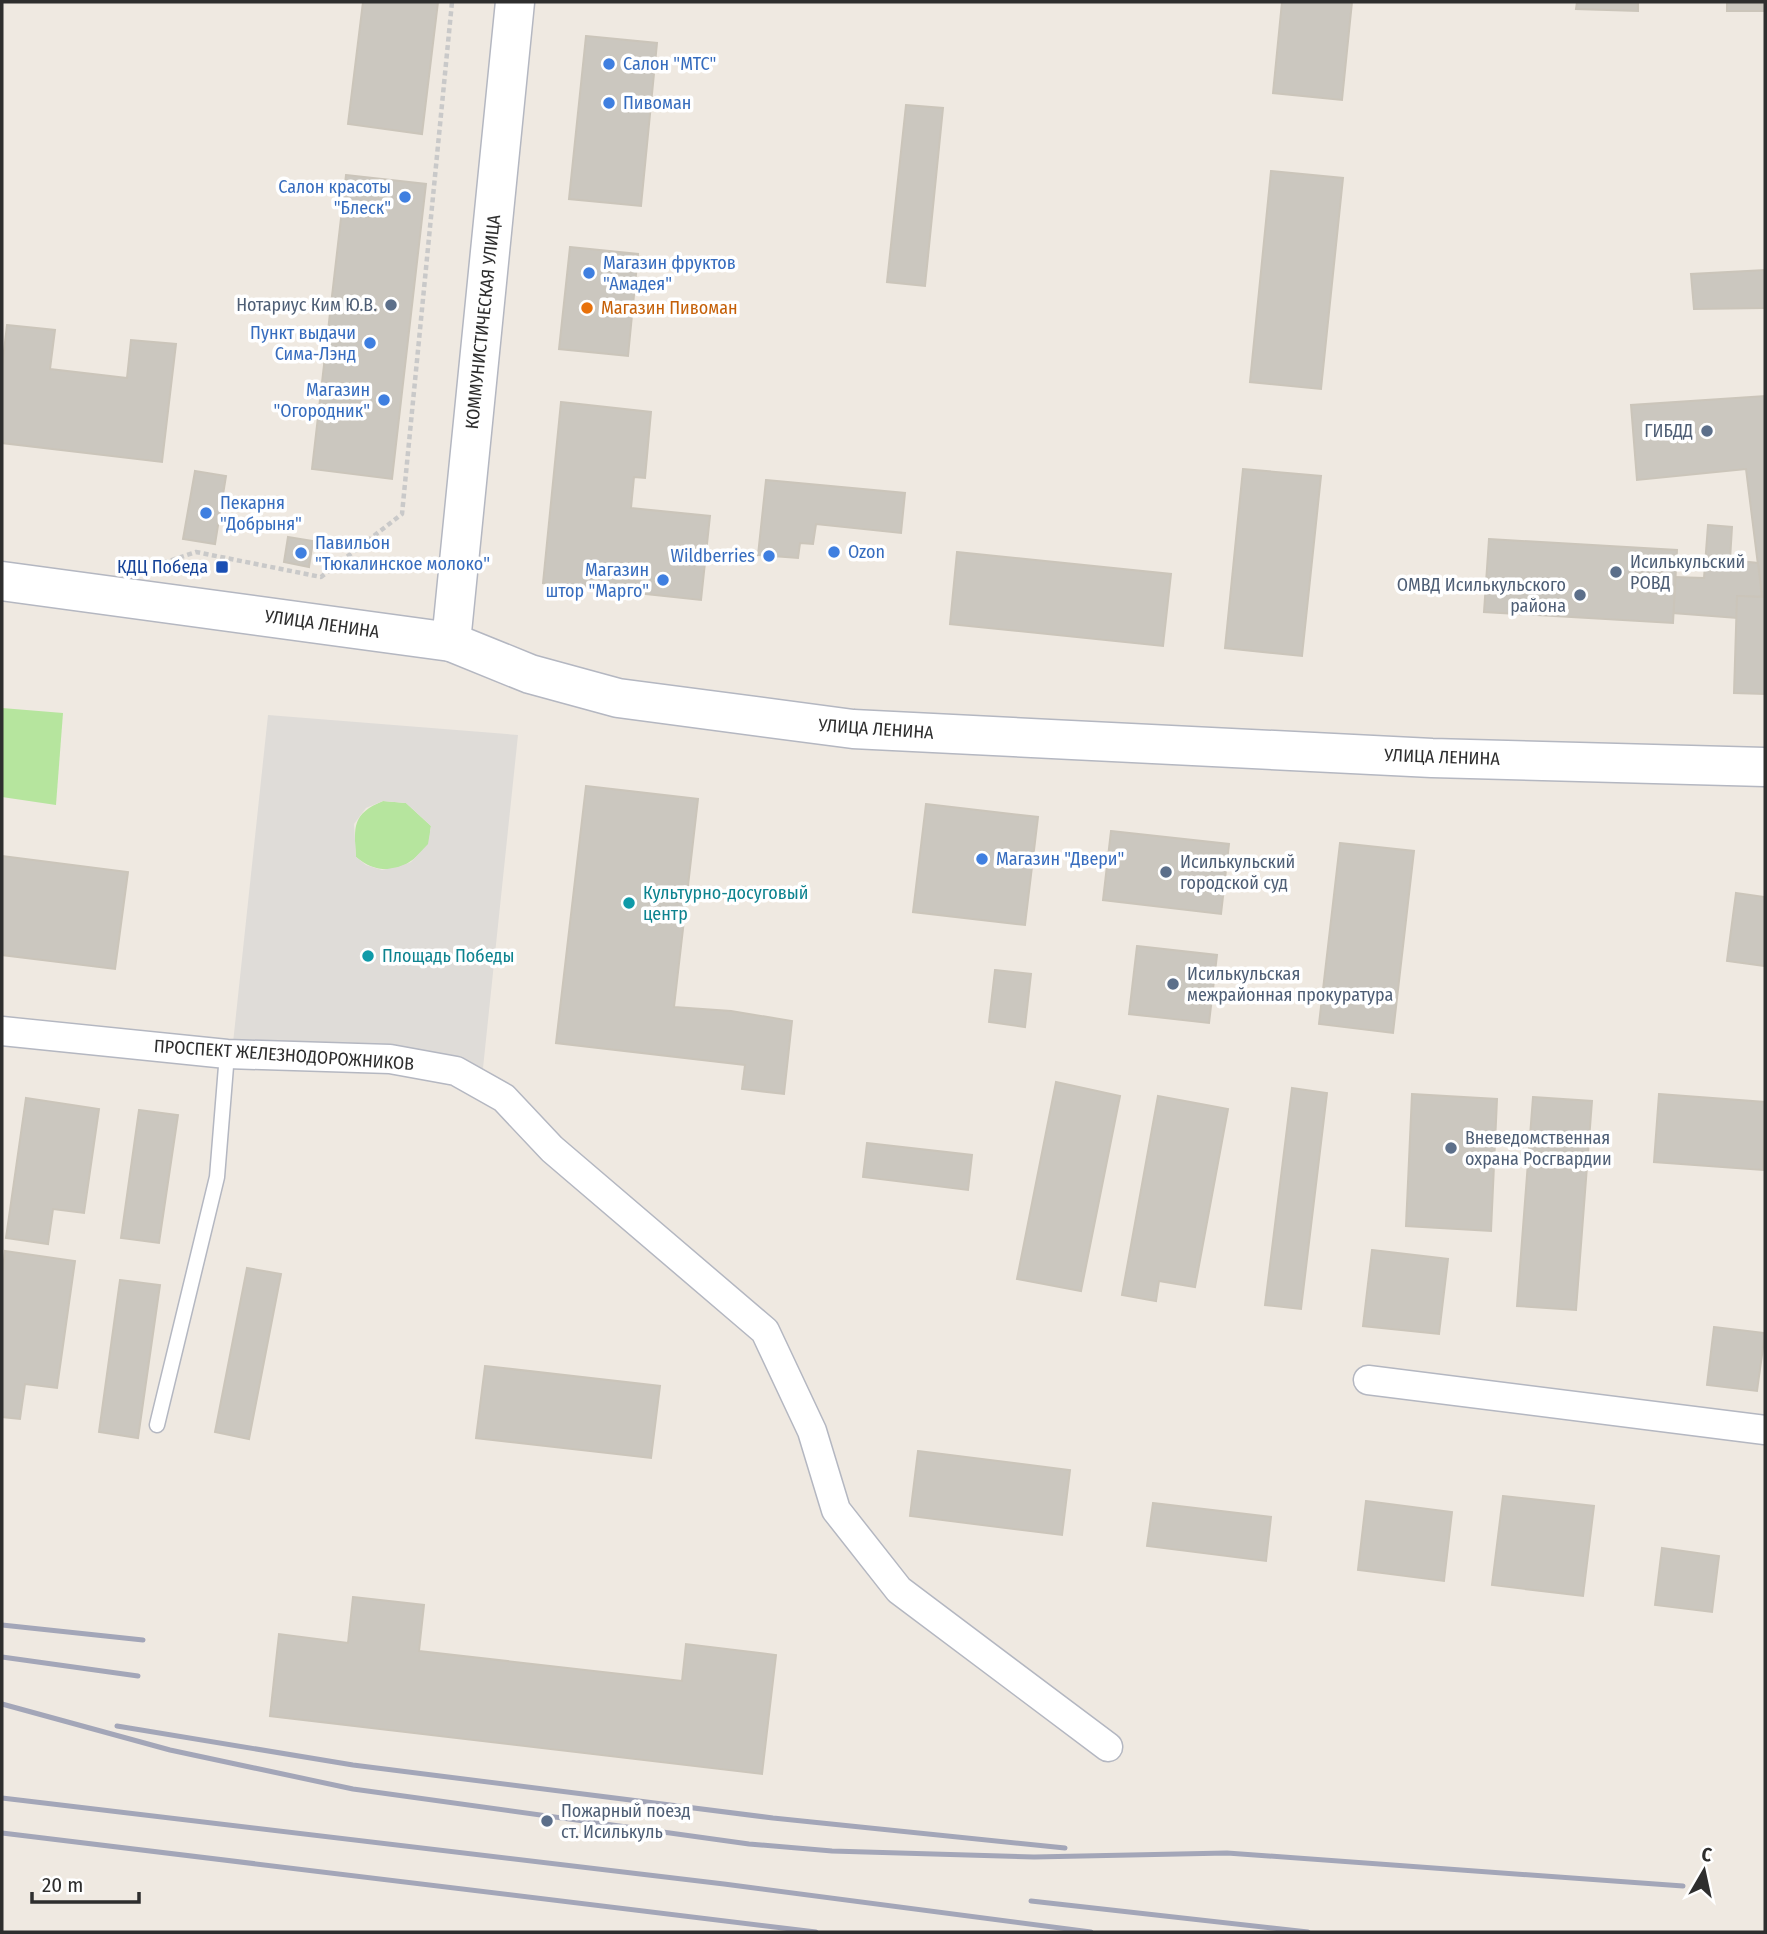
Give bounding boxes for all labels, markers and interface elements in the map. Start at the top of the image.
place label: Салон "МТС" [623,53,716,75]
marker: Салон "МТС" [601,56,617,72]
place label: Пивоман [623,92,691,114]
marker: Пивоман [601,95,617,111]
place label: Салон красоты "Блеск" [278,176,391,219]
marker: Салон красоты "Блеск" [397,189,413,205]
street label: КОММУНИСТИЧЕСКАЯ УЛИЦА [461,213,505,430]
place label: Магазин фруктов "Амадея" [603,252,736,295]
marker: Магазин фруктов "Амадея" [581,265,597,281]
place label: Нотариус Ким Ю.В. [236,294,377,316]
marker: Нотариус Ким Ю.В. [383,297,399,313]
place label: Магазин Пивоман [601,297,738,319]
marker: Магазин Пивоман [579,300,595,316]
place label: Пункт выдачи Сима-Лэнд [250,322,356,365]
marker: Пункт выдачи Сима-Лэнд [362,335,378,351]
place label: Магазин "Огородник" [273,379,370,422]
marker: Магазин "Огородник" [376,392,392,408]
place label: ГИБДД [1644,420,1693,442]
marker: ГИБДД [1699,423,1715,439]
place label: Пекарня "Добрыня" [220,492,302,535]
marker: Пекарня "Добрыня" [198,505,214,521]
place label: Павильон "Тюкалинское молоко" [315,532,490,575]
place label: Ozon [848,541,885,563]
marker: Ozon [826,544,842,560]
marker: Павильон "Тюкалинское молоко" [293,545,309,561]
place label: Wildberries [671,545,755,567]
marker: Wildberries [761,548,777,564]
place label: Исилькульский РОВД [1630,551,1745,594]
place label: КДЦ Победа [117,556,208,578]
marker: КДЦ Победа [214,559,230,575]
place label: Магазин штор "Марго" [545,559,649,602]
marker: Исилькульский РОВД [1608,564,1624,580]
marker: Магазин штор "Марго" [655,572,671,588]
place label: ОМВД Исилькульского района [1397,574,1566,617]
marker: ОМВД Исилькульского района [1572,587,1588,603]
street label: УЛИЦА ЛЕНИНА [262,605,381,643]
street label: УЛИЦА ЛЕНИНА [817,714,935,744]
street label: УЛИЦА ЛЕНИНА [1383,744,1501,770]
place label: Магазин "Двери" [996,848,1124,870]
marker: Магазин "Двери" [974,851,990,867]
place label: Исилькульский городской суд [1180,851,1295,894]
marker: Исилькульский городской суд [1158,864,1174,880]
place label: Культурно-досуговый центр [643,882,808,925]
marker: Культурно-досуговый центр [621,895,637,911]
place label: Площадь Победы [382,945,514,967]
marker: Площадь Победы [360,948,376,964]
place label: Исилькульская межрайонная прокуратура [1187,963,1393,1006]
marker: Исилькульская межрайонная прокуратура [1165,976,1181,992]
street label: ПРОСПЕКТ ЖЕЛЕЗНОДОРОЖНИКОВ [153,1035,415,1075]
place label: Вневедомственная охрана Росгвардии [1465,1127,1612,1170]
marker: Вневедомственная охрана Росгвардии [1443,1140,1459,1156]
place label: Пожарный поезд ст. Исилькуль [561,1800,691,1843]
marker: Пожарный поезд ст. Исилькуль [539,1813,555,1829]
north arrow [1669,1836,1739,1906]
text: С [1700,1843,1713,1867]
scale bar [32,1860,138,1904]
text: 20 m [42,1872,83,1898]

